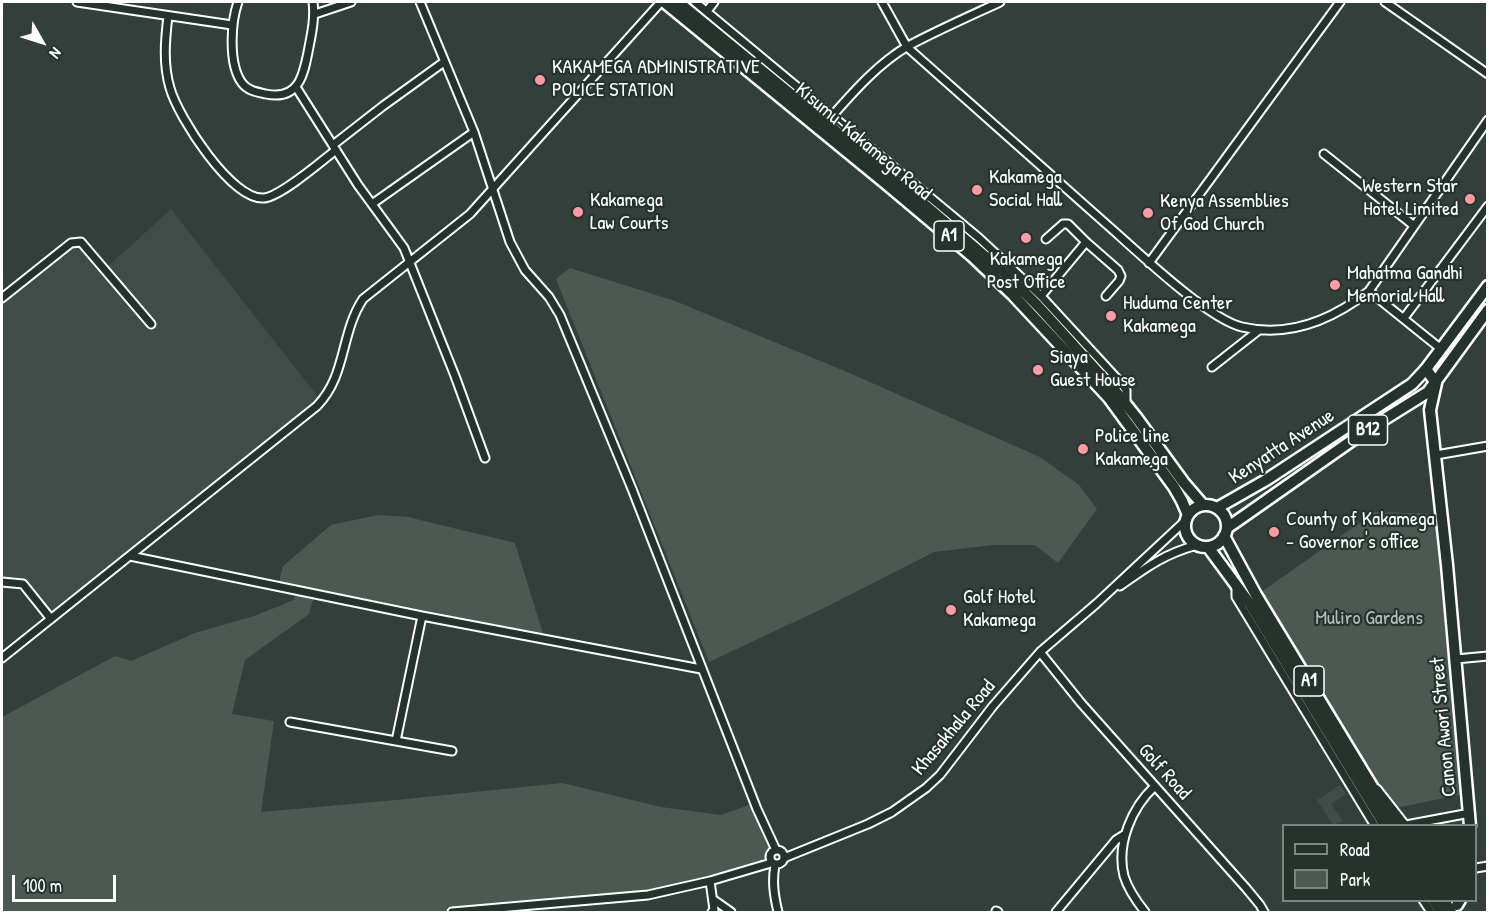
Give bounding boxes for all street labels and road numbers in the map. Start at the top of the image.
street label: Kisumu-Kakamega Road [790,78,936,206]
road number: A1 [934,221,964,251]
street label: Kenyatta Avenue [1225,404,1339,490]
road number: B12 [1348,415,1388,445]
street label: Canon Awori Street [1426,656,1462,798]
road number: A1 [1294,666,1324,696]
street label: Khasakhala Road [907,675,1001,781]
street label: Golf Road [1132,739,1196,805]

